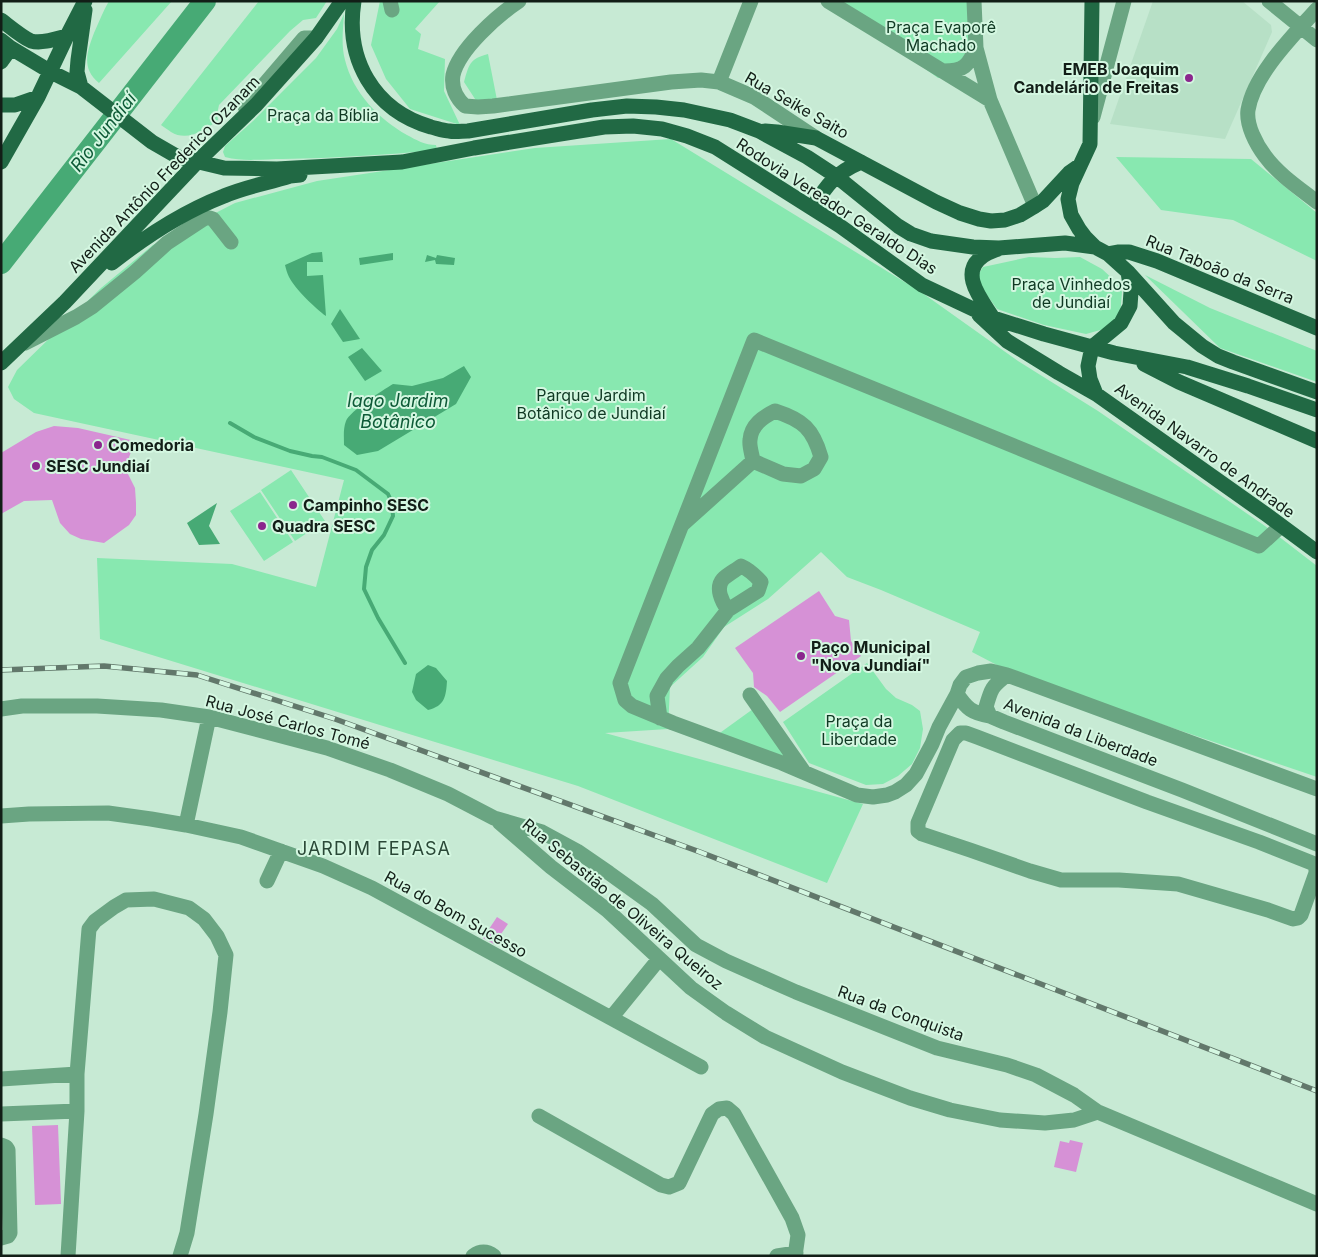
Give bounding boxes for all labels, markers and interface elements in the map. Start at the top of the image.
park label: Praça Evaporê Machado [886,17,996,55]
place label: EMEB Joaquim Candelário de Freitas [1013,59,1179,97]
street label: Rua Seike Saito [741,67,853,143]
street label: Avenida Antônio Frederico Ozanam [64,71,264,277]
marker: EMEB Joaquim Candelário de Freitas [1183,72,1195,84]
water label: Rio Jundiaí [66,87,141,176]
park label: Praça da Bíblia [267,105,379,125]
street label: Rodovia Vereador Geraldo Dias [733,133,941,279]
street label: Rua Taboão da Serra [1143,230,1297,308]
park label: Praça Vinhedos de Jundiaí [1012,274,1131,312]
street label: Avenida Navarro de Andrade [1111,378,1299,522]
park label: Parque Jardim Botânico de Jundiaí [516,385,666,423]
water label: lago Jardim Botânico [347,390,449,432]
place label: Comedoria [108,435,194,455]
marker: Comedoria [92,439,104,451]
place label: SESC Jundiaí [46,456,150,476]
marker: SESC Jundiaí [30,460,42,472]
place label: Campinho SESC [303,495,429,515]
marker: Campinho SESC [287,499,299,511]
place label: Quadra SESC [272,516,376,536]
marker: Quadra SESC [256,520,268,532]
place label: Paço Municipal "Nova Jundiaí" [811,637,930,675]
marker: Paço Municipal "Nova Jundiaí" [795,650,807,662]
street label: Rua José Carlos Tomé [203,690,373,754]
street label: Avenida da Liberdade [1001,693,1161,771]
park label: Praça da Liberdade [821,711,897,749]
street label: Rua Sebastião de Oliveira Queiroz [518,814,728,994]
district label: JARDIM FEPASA [297,838,451,859]
street label: Rua do Bom Sucesso [381,866,531,962]
street label: Rua da Conquista [835,981,967,1045]

